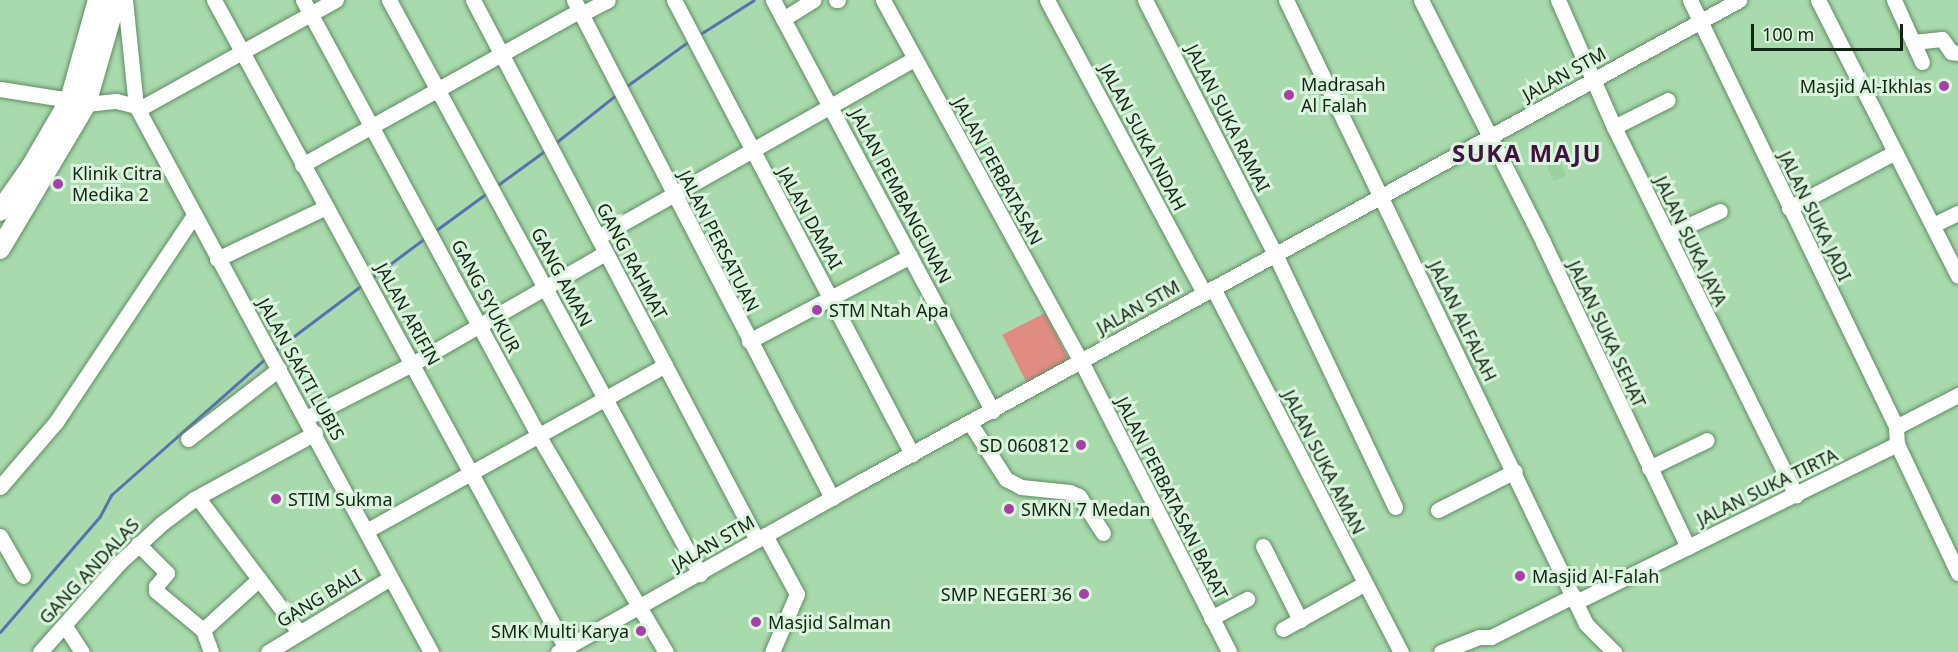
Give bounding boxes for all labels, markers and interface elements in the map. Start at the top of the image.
scale bar [1754,12,1906,50]
text: 100 m [1762,22,1814,46]
street label: JALAN SUKA RAMAI [1181,41,1275,195]
street label: JALAN STM [1519,42,1609,106]
street label: JALAN SUKA INDAH [1095,60,1191,214]
place label: Madrasah Al Falah [1301,74,1386,116]
place label: Masjid Al-Ikhlas [1800,75,1932,97]
marker: Masjid Al-Ikhlas [1937,79,1951,93]
marker: Madrasah Al Falah [1282,88,1296,102]
street label: JALAN PERBATASAN [949,94,1047,248]
street label: JALAN PEMBANGUNAN [846,105,956,287]
district label: SUKA MAJU [1452,139,1602,167]
street label: JALAN SUKA JADI [1774,148,1856,284]
place label: Klinik Citra Medika 2 [72,163,162,206]
street label: JALAN DAMAI [773,163,847,273]
street label: JALAN PERSATUAN [674,167,764,315]
street label: JALAN SUKA JAYA [1650,172,1732,310]
marker: Klinik Citra Medika 2 [49,175,67,193]
street label: GANG RAHMAT [592,199,672,323]
street label: GANG AMAN [527,224,597,330]
street label: GANG SYUKUR [447,236,525,356]
street label: JALAN ALFALAH [1424,257,1502,385]
street label: JALAN SUKA SEHAT [1563,257,1651,411]
street label: JALAN ARIFIN [371,259,445,369]
street label: JALAN STM [1093,275,1183,339]
street label: JALAN SAKTI LUBIS [253,294,349,444]
place label: STM Ntah Apa [829,299,949,321]
marker: STM Ntah Apa [810,303,824,317]
street label: JALAN SUKA AMAN [1278,386,1370,538]
street label: JALAN PERBATASAN BARAT [1111,393,1233,603]
place label: SD 060812 [980,434,1069,456]
marker: SD 060812 [1074,438,1088,452]
street label: JALAN SUKA TIRTA [1693,444,1841,530]
place label: STIM Sukma [288,488,393,510]
marker: STIM Sukma [269,492,283,506]
place label: SMKN 7 Medan [1021,498,1150,520]
marker: SMKN 7 Medan [1002,502,1016,516]
street label: JALAN STM [668,511,758,575]
street label: GANG ANDALAS [35,514,143,628]
street label: GANG BALI [273,564,365,632]
place label: Masjid Al-Falah [1532,565,1659,587]
marker: Masjid Al-Falah [1513,569,1527,583]
place label: SMP NEGERI 36 [941,583,1072,605]
marker: SMP NEGERI 36 [1077,587,1091,601]
place label: Masjid Salman [768,611,891,633]
marker: Masjid Salman [749,615,763,629]
place label: SMK Multi Karya [491,620,629,642]
marker: SMK Multi Karya [634,624,648,638]

